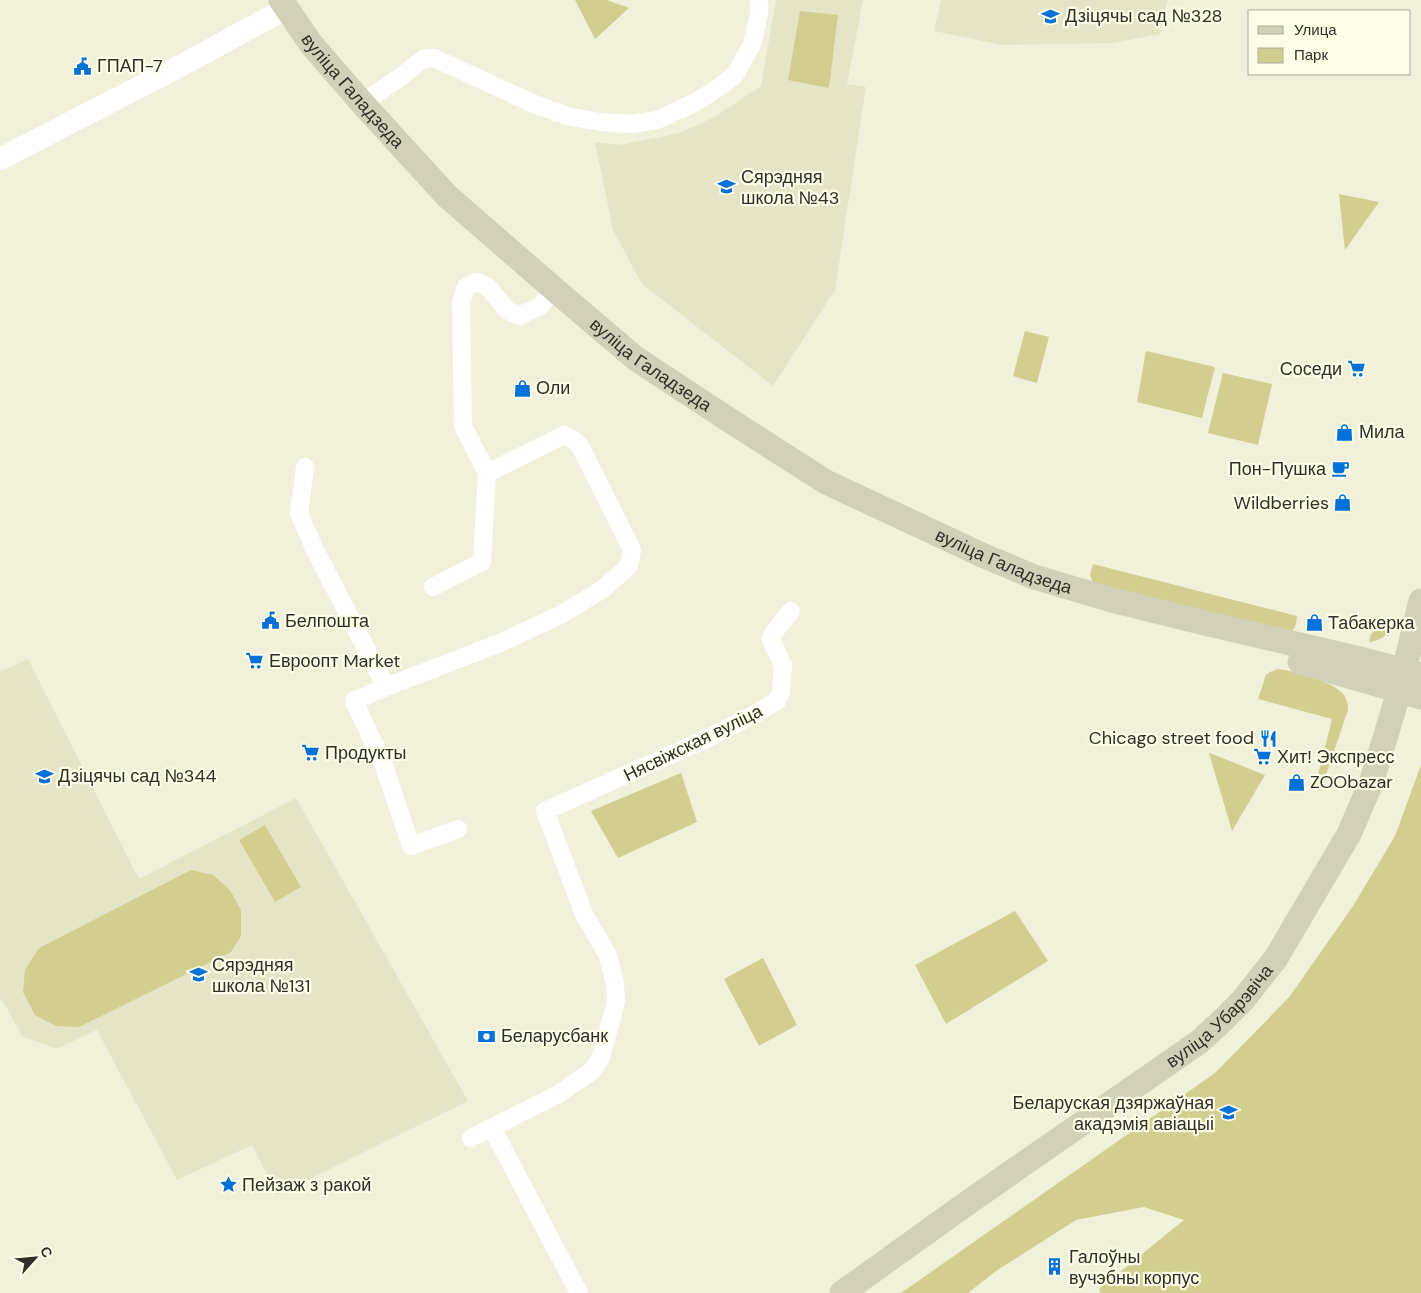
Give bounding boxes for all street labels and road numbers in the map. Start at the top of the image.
street label: вуліца Галадзеда [295,29,410,154]
street label: вуліца Галадзеда [584,312,717,418]
street label: вуліца Галадзеда [932,523,1076,600]
street label: Нясвіжская вуліца [620,699,767,787]
street label: вуліца Убарэвіча [1161,959,1279,1073]

